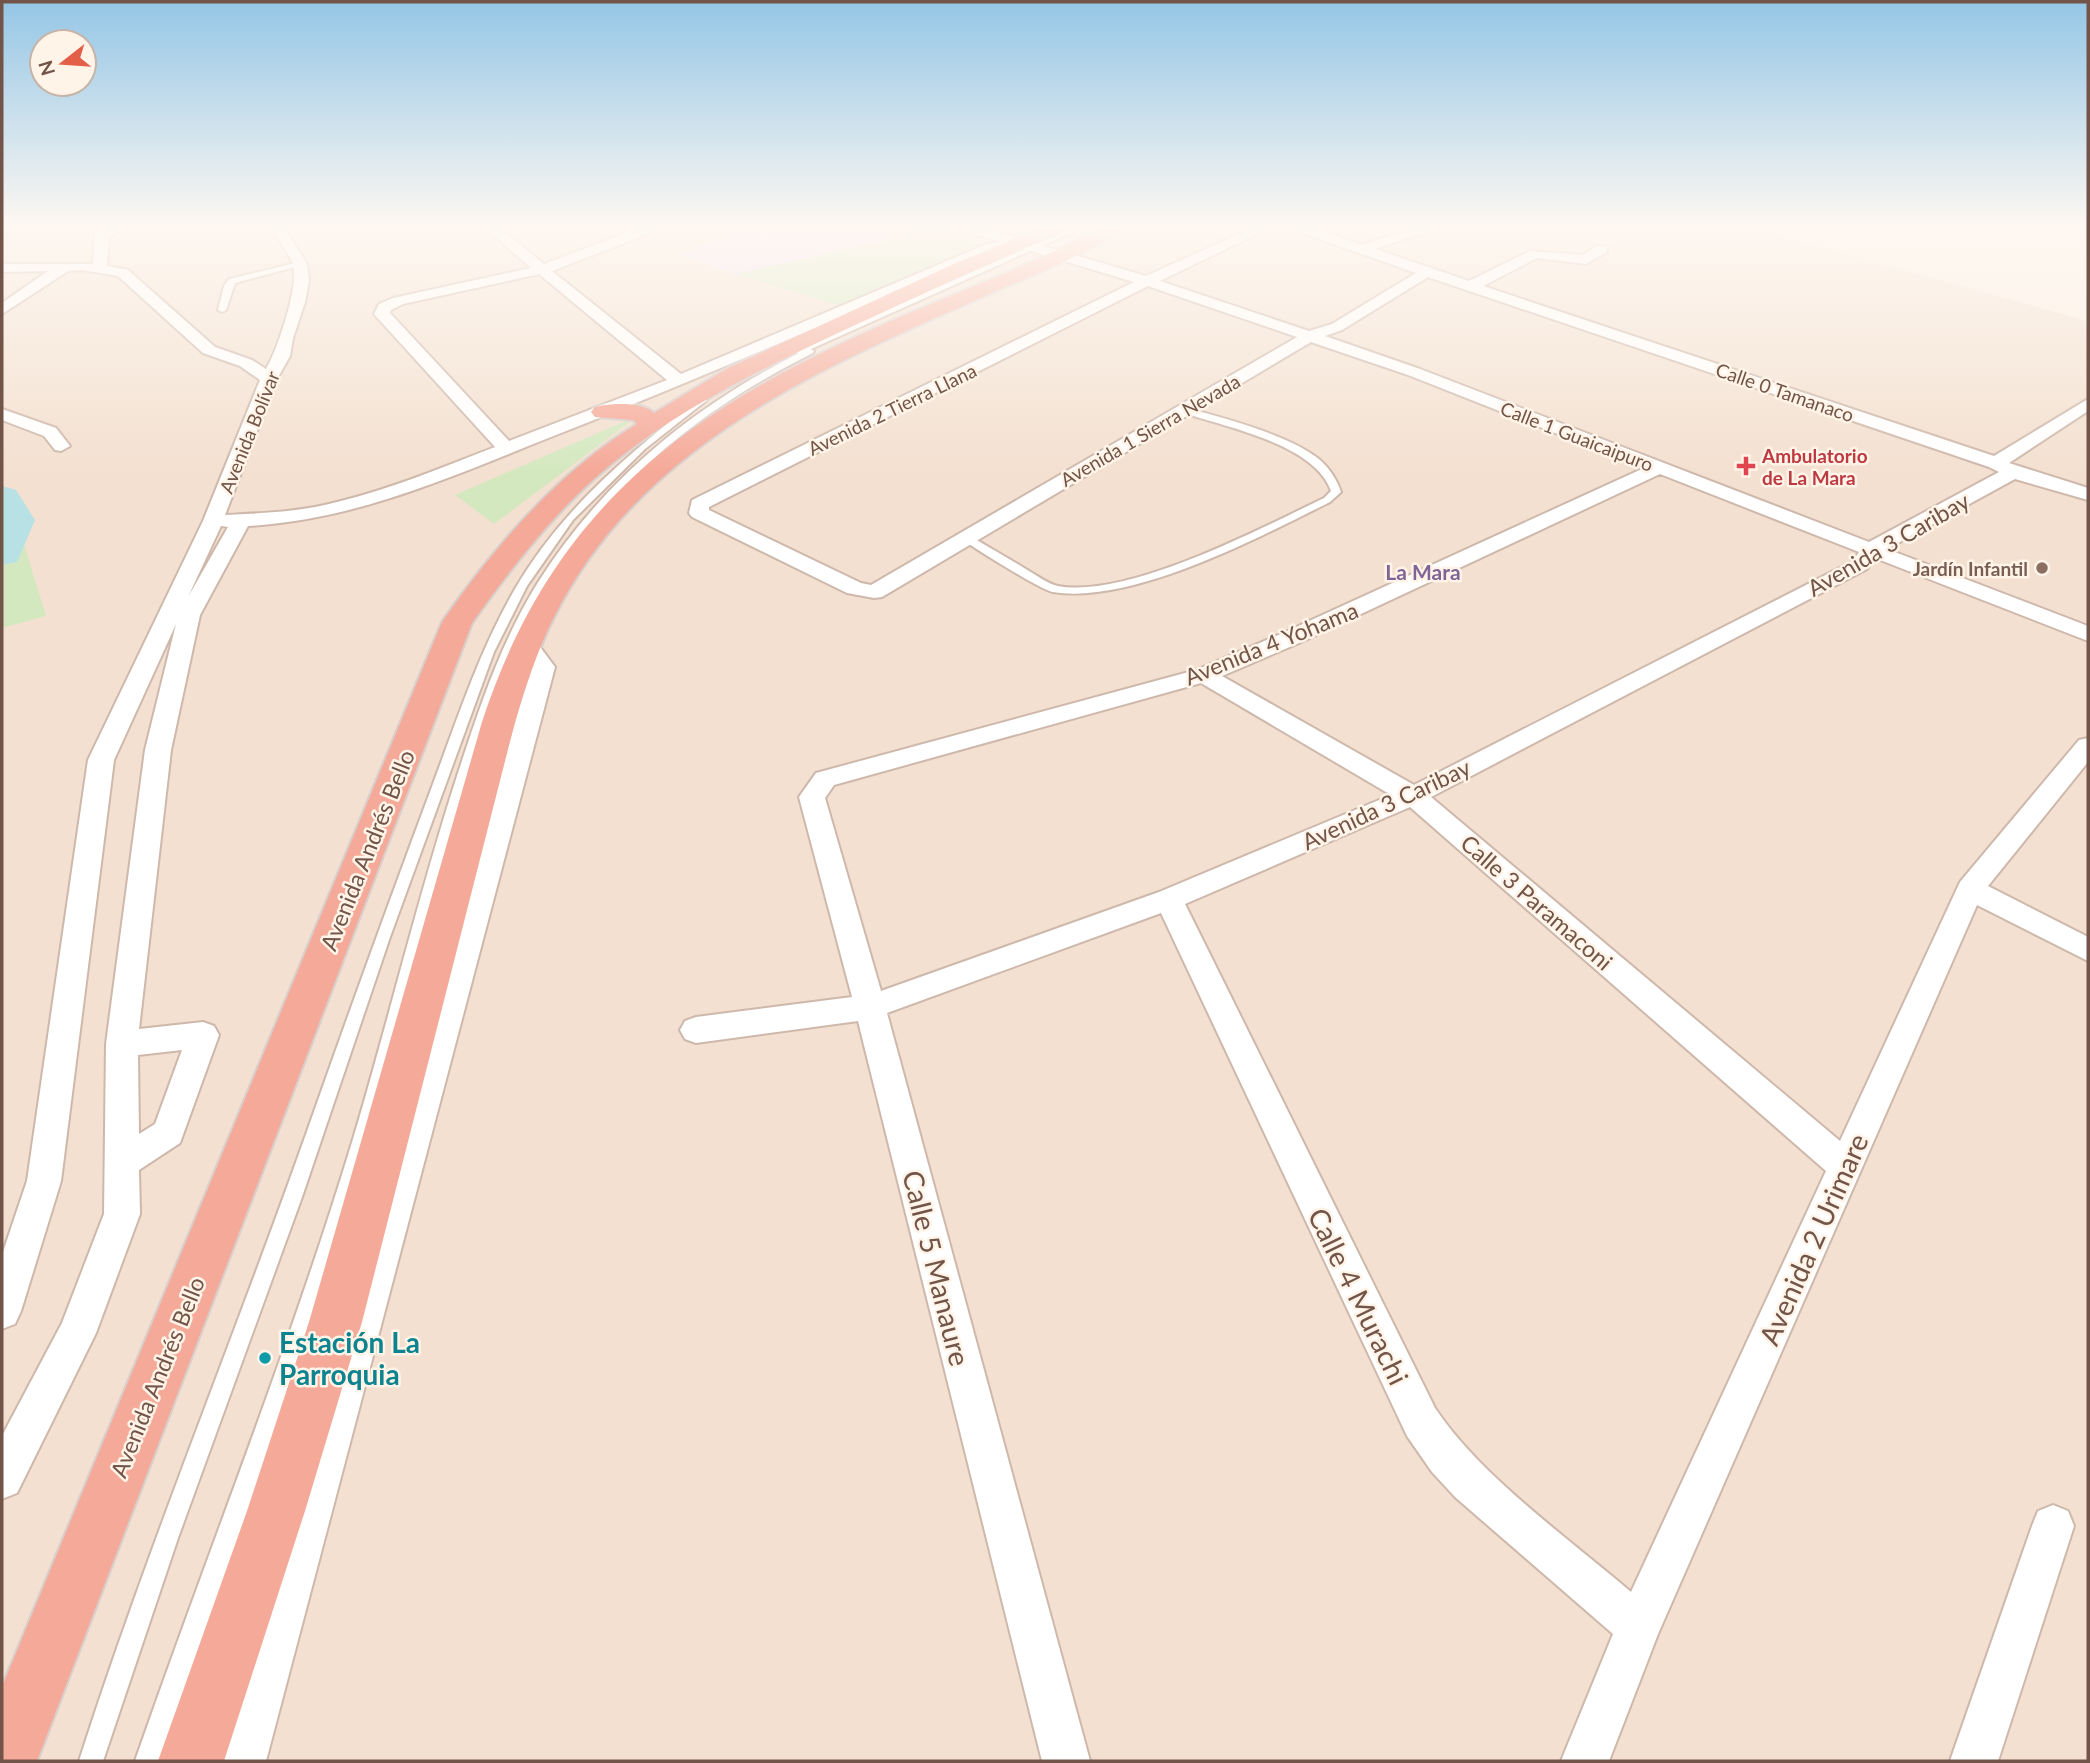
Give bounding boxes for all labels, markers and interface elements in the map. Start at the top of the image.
north arrow [28,28,98,98]
text: N [33,58,59,78]
street label: Avenida 2 Tierra Llana [804,358,980,460]
street label: Calle 0 Tamanaco [1713,358,1857,426]
street label: Avenida Bolívar [214,367,284,496]
street label: Avenida 1 Sierra Nevada [1056,369,1244,491]
street label: Calle 1 Guaicaipuro [1497,396,1657,476]
place label: Ambulatorio de La Mara [1761,444,1868,489]
marker: Ambulatorio de La Mara [1736,456,1756,476]
street label: Avenida 3 Caribay [1802,486,1974,602]
place label: Jardín Infantil [1913,557,2028,580]
district label: La Mara [1385,559,1461,584]
marker: Jardín Infantil [2034,560,2050,576]
street label: Avenida 4 Yohama [1180,595,1362,691]
street label: Avenida Andrés Bello [314,746,420,954]
street label: Avenida 3 Caribay [1297,753,1475,855]
street label: Calle 3 Paramaconi [1455,828,1619,976]
street label: Avenida 2 Urimare [1751,1128,1875,1350]
street label: Calle 5 Manaure [896,1167,978,1369]
street label: Calle 4 Murachi [1302,1202,1416,1390]
street label: Avenida Andrés Bello [104,1273,210,1481]
place label: Estación La Parroquia [279,1325,420,1391]
marker: Estación La Parroquia [257,1350,273,1366]

